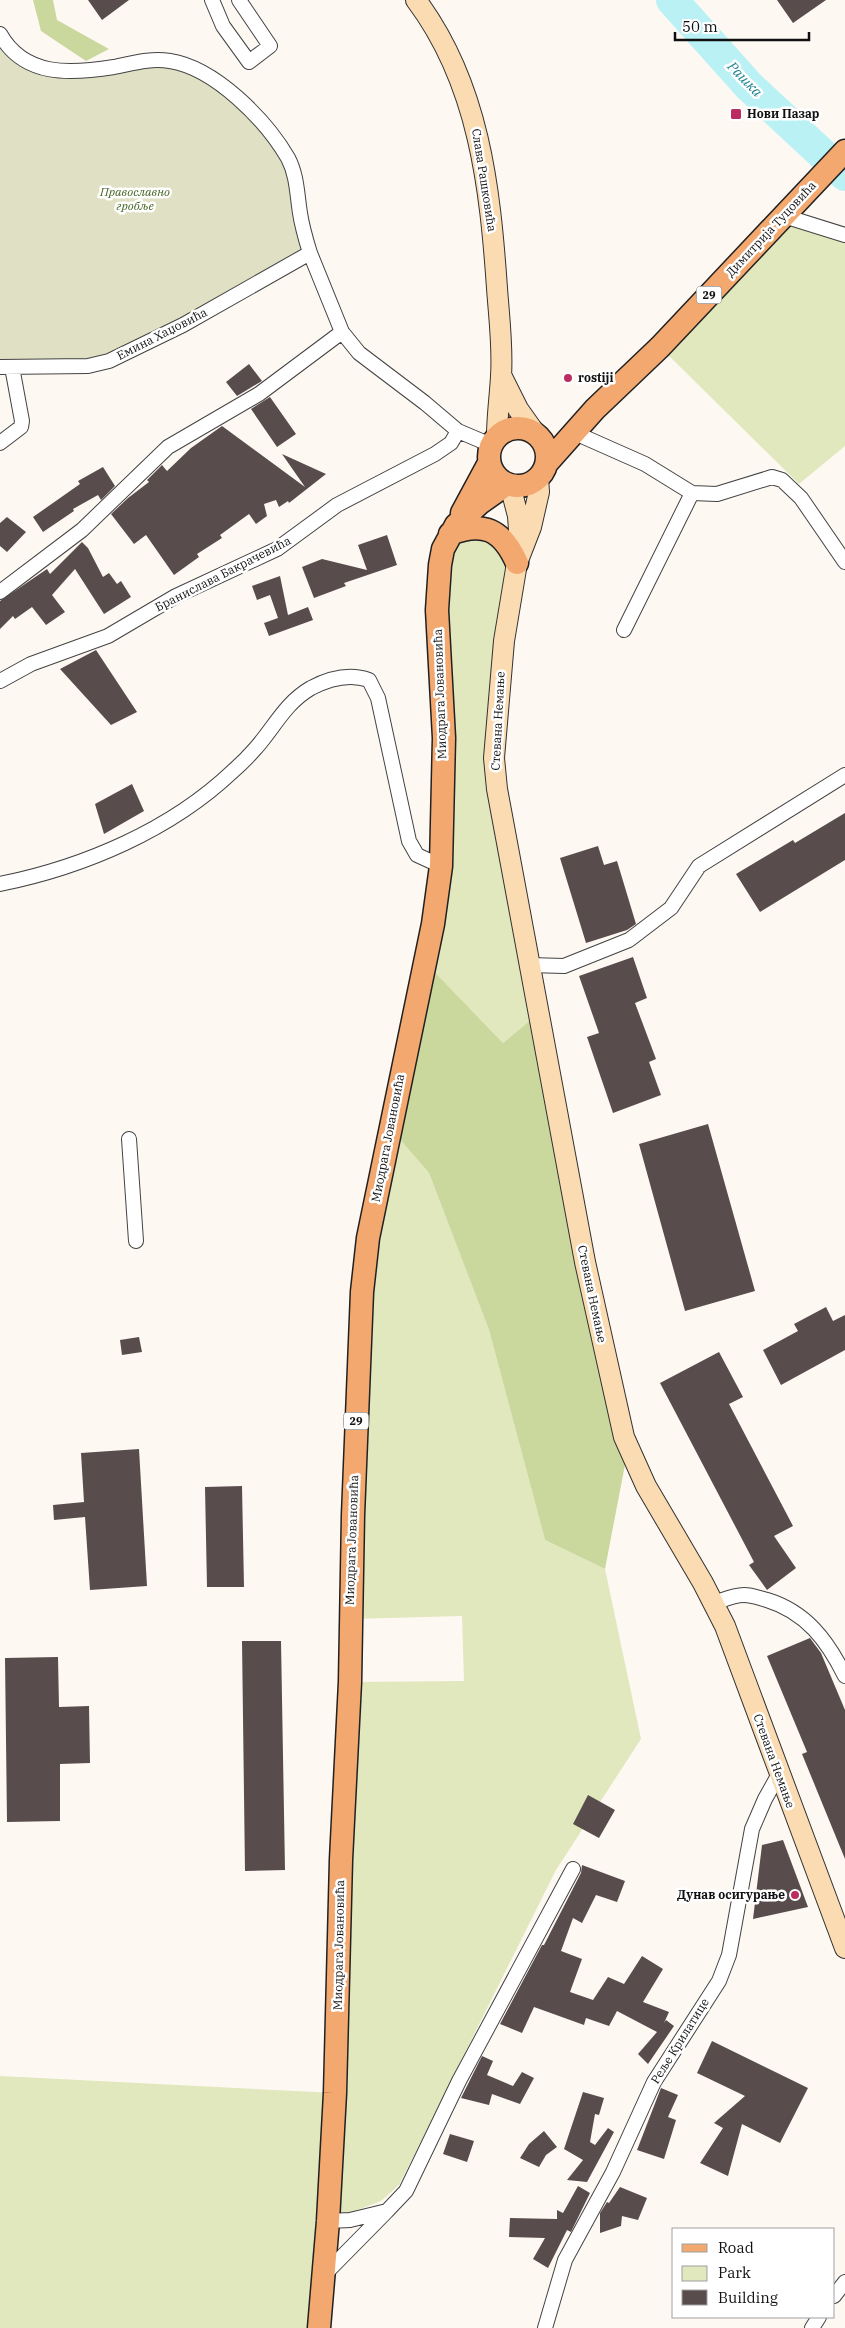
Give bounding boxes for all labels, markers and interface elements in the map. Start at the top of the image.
scale bar [675,10,809,42]
text: 50 m [682,17,718,36]
water label: Рашка [723,57,767,101]
place label: Нови Пазар [747,106,820,121]
marker: Нови Пазар [729,107,743,121]
street label: Слава Рашковића [469,127,500,233]
street label: Димитрија Туцовића [722,177,819,280]
park label: Православно гробље [99,184,170,213]
road number: 29 [696,286,722,304]
street label: Емина Хаџовића [114,304,210,363]
place label: rostiji [578,370,613,385]
marker: rostiji [562,372,574,384]
street label: Бранислава Бакрачевића [152,533,294,614]
street label: Миодрага Јовановића [430,628,449,759]
street label: Стевана Немање [487,671,508,771]
street label: Миодрага Јовановића [368,1072,407,1203]
street label: Стевана Немање [575,1244,610,1344]
road number: 29 [344,1412,368,1430]
street label: Миодрага Јовановића [342,1474,361,1605]
street label: Стевана Немање [750,1712,798,1810]
street label: Миодрага Јовановића [330,1879,347,2010]
place label: Дунав осигурање [677,1887,785,1902]
marker: Дунав осигурање [789,1889,801,1901]
street label: Реље Крилатице [647,1995,712,2086]
legend [672,2228,835,2318]
text: Road [718,2238,754,2257]
text: Park [718,2263,751,2282]
text: Building [718,2288,778,2307]

